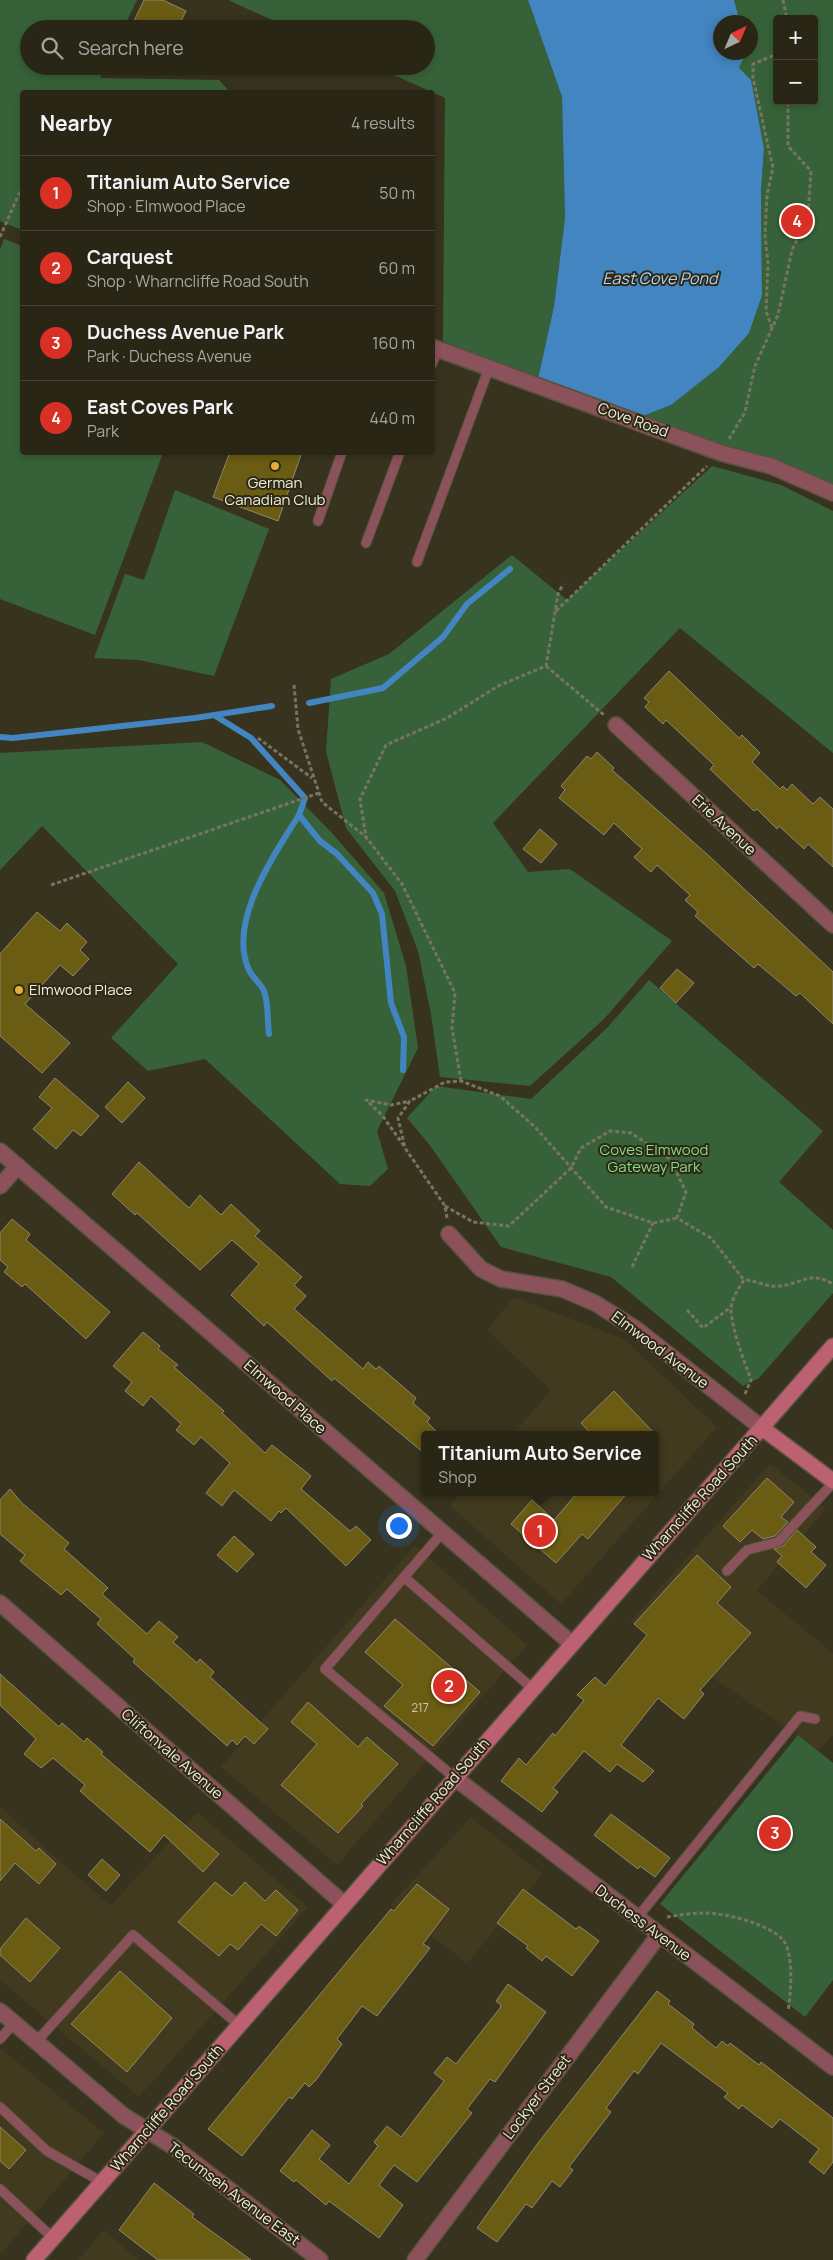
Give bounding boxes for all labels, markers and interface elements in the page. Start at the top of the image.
north arrow [713,15,758,60]
map controls [773,15,818,105]
button: + [773,15,818,60]
search box [20,20,435,75]
icon: search [38,34,66,62]
text: Search here [78,35,184,61]
button: − [773,60,818,105]
text: Nearby [40,109,112,137]
text: 4 results [351,112,415,134]
text: Titanium Auto Service [87,169,290,195]
text: 1 [52,182,60,204]
text: 50 m [379,182,415,204]
text: Shop · Elmwood Place [87,195,246,217]
pin: 4 [781,202,813,240]
text: Carquest [87,244,173,270]
text: 2 [51,257,61,279]
text: 60 m [379,257,415,279]
water label: East Cove Pond [603,267,720,289]
text: Shop · Wharncliffe Road South [87,270,309,292]
text: Duchess Avenue Park [87,319,284,345]
text: 3 [51,332,61,354]
text: 160 m [372,332,415,354]
text: Park · Duchess Avenue [87,345,252,367]
text: East Coves Park [87,394,233,420]
street label: Cove Road [595,397,672,442]
text: 4 [51,407,61,429]
text: 440 m [369,407,415,429]
text: Park [87,420,119,442]
marker: German Canadian Club [269,460,281,472]
place label: German Canadian Club [225,472,326,510]
street label: Erie Avenue [688,789,761,860]
place label: Elmwood Place [29,979,133,1000]
marker: Elmwood Place [13,984,25,996]
park label: Coves Elmwood Gateway Park [600,1139,708,1177]
street label: Elmwood Avenue [607,1306,714,1393]
street label: Elmwood Place [239,1355,331,1439]
street label: Wharncliffe Road South [637,1430,762,1565]
popup [421,1431,659,1496]
text: Titanium Auto Service [438,1440,642,1466]
text: Shop [438,1466,477,1488]
pin: 1 [524,1512,556,1550]
your location [386,1513,412,1539]
pin: 2 [433,1667,465,1705]
house number: 217 [411,1699,429,1716]
street label: Cliftonvale Avenue [117,1703,228,1804]
street label: Wharncliffe Road South [371,1733,494,1870]
pin: 3 [759,1814,791,1852]
street label: Duchess Avenue [591,1880,696,1966]
street label: Wharncliffe Road South [105,2039,228,2176]
street label: Lockyer Street [498,2050,575,2143]
street label: Tecumseh Avenue East [164,2137,305,2250]

